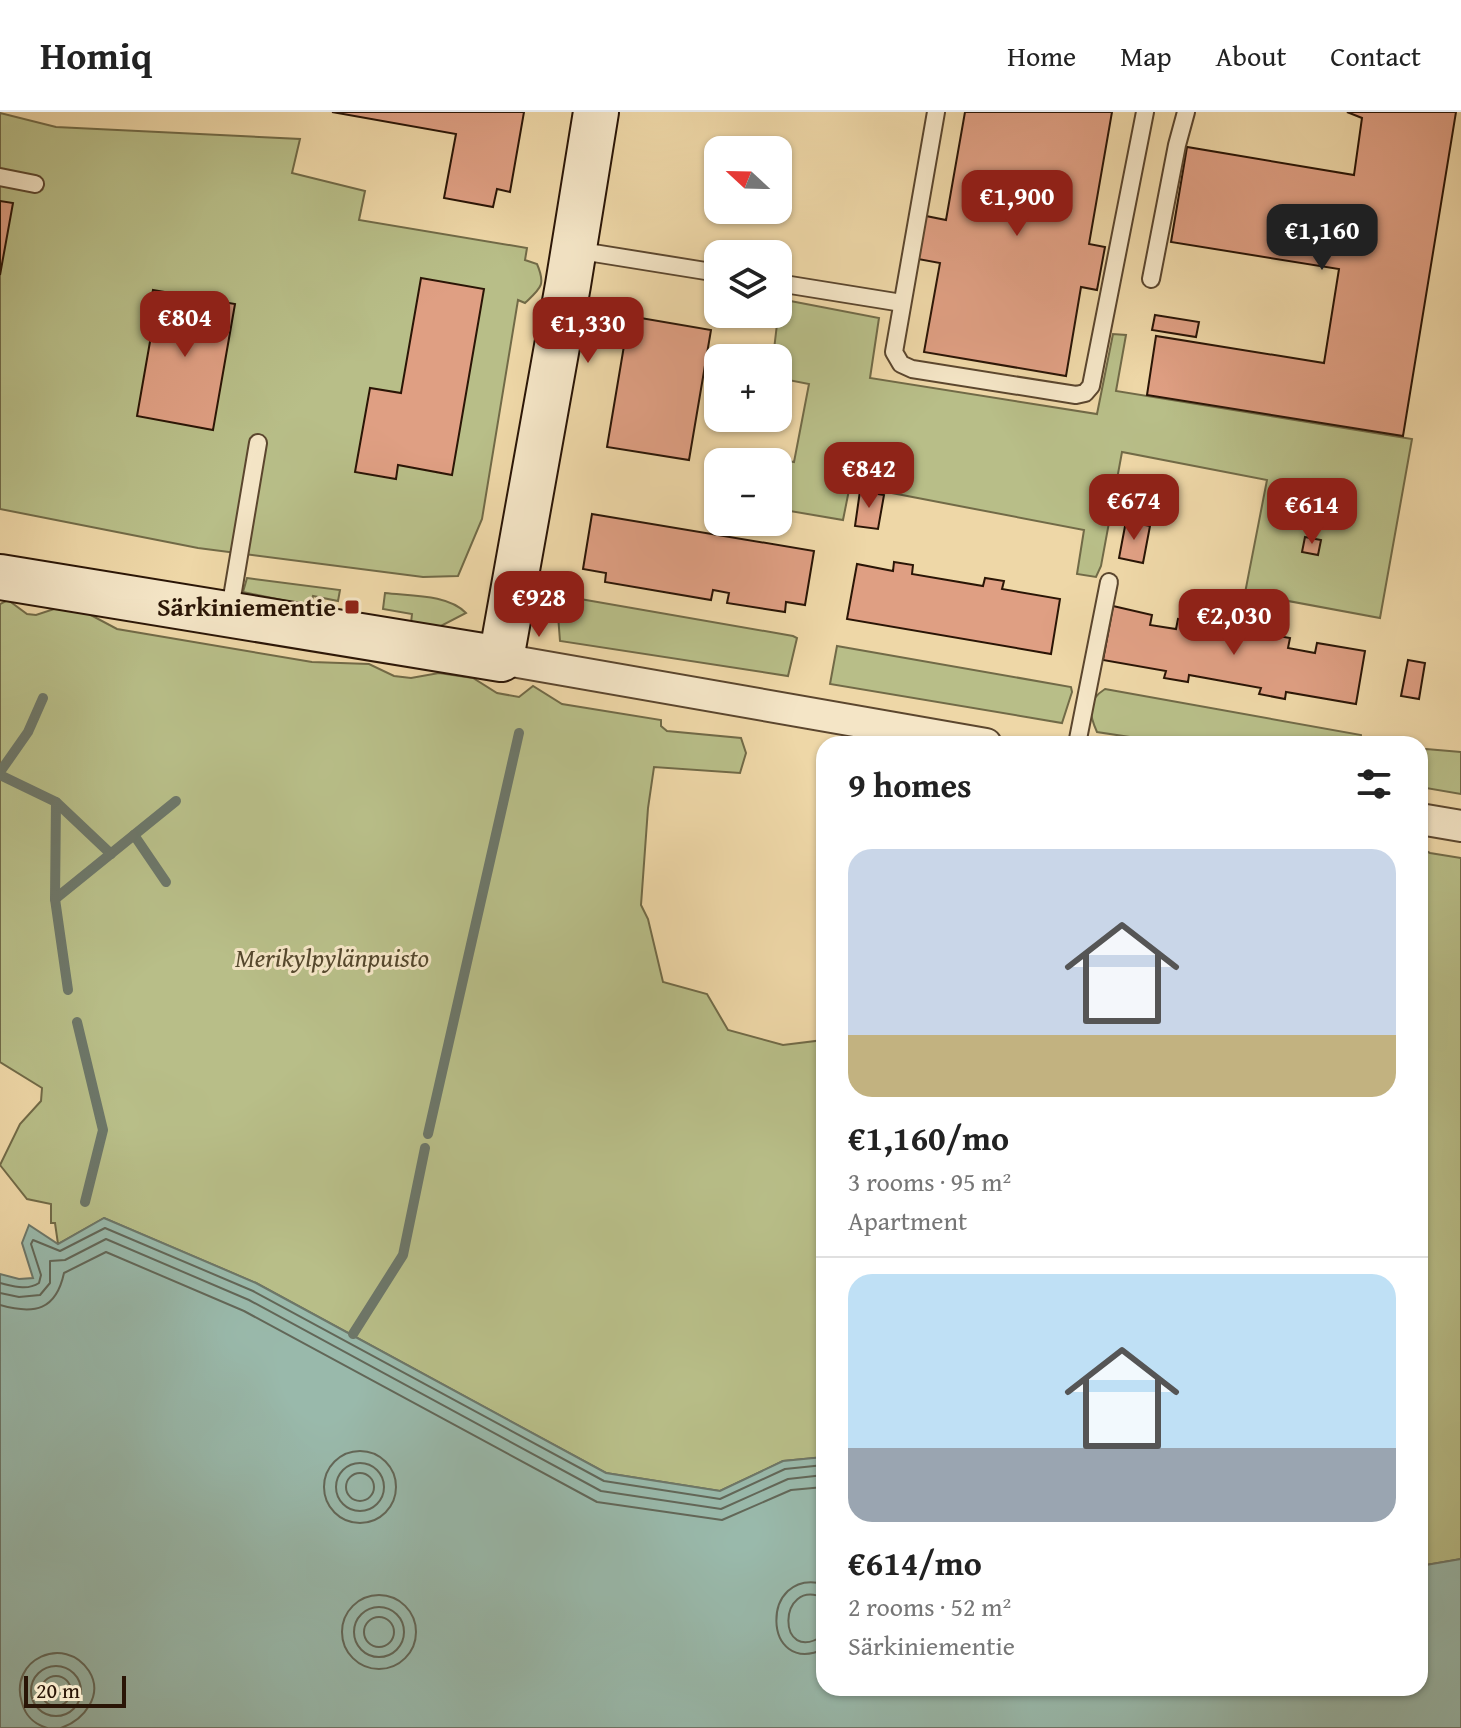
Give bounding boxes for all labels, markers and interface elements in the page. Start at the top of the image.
text: Homiq [40,27,152,83]
text: Home [1007,35,1076,76]
text: Map [1120,35,1172,76]
text: About [1216,35,1286,76]
text: Contact [1330,35,1421,76]
north arrow [704,136,792,224]
map controls [704,136,792,536]
pin: €1,900 [952,170,1082,238]
text: €1,900 [980,176,1054,215]
pin: €1,160 [1257,204,1387,272]
text: €1,160 [1285,210,1359,249]
button: layers [704,240,792,328]
pin: €804 [138,291,232,359]
text: €804 [158,297,212,336]
pin: €1,330 [523,297,653,365]
text: €1,330 [551,303,625,342]
button: + [704,344,792,432]
pin: €842 [822,442,916,510]
button: − [704,448,792,536]
text: €842 [842,448,896,487]
pin: €674 [1087,474,1181,542]
pin: €614 [1265,478,1359,546]
text: €674 [1107,480,1161,519]
text: €614 [1285,484,1339,523]
pin: €928 [492,571,586,639]
text: €928 [512,577,566,616]
place label: Särkiniementie [157,587,336,626]
pin: €2,030 [1169,589,1299,657]
text: €2,030 [1197,595,1271,634]
marker: Särkiniementie [343,598,361,616]
text: 9 homes [848,760,972,809]
icon: filters [1352,762,1396,806]
icon: home [1050,901,1194,1045]
park label: Merikylpylänpuisto [235,938,429,977]
text: €1,160/mo [848,1113,1009,1162]
text: 3 rooms · 95 m² [848,1162,1011,1201]
text: Apartment [848,1201,967,1240]
icon: home [1050,1326,1194,1470]
text: €614/mo [848,1538,982,1587]
text: 2 rooms · 52 m² [848,1587,1011,1626]
text: Särkiniementie [848,1626,1015,1665]
scale bar [24,1672,126,1708]
text: 20 m [36,1674,80,1706]

